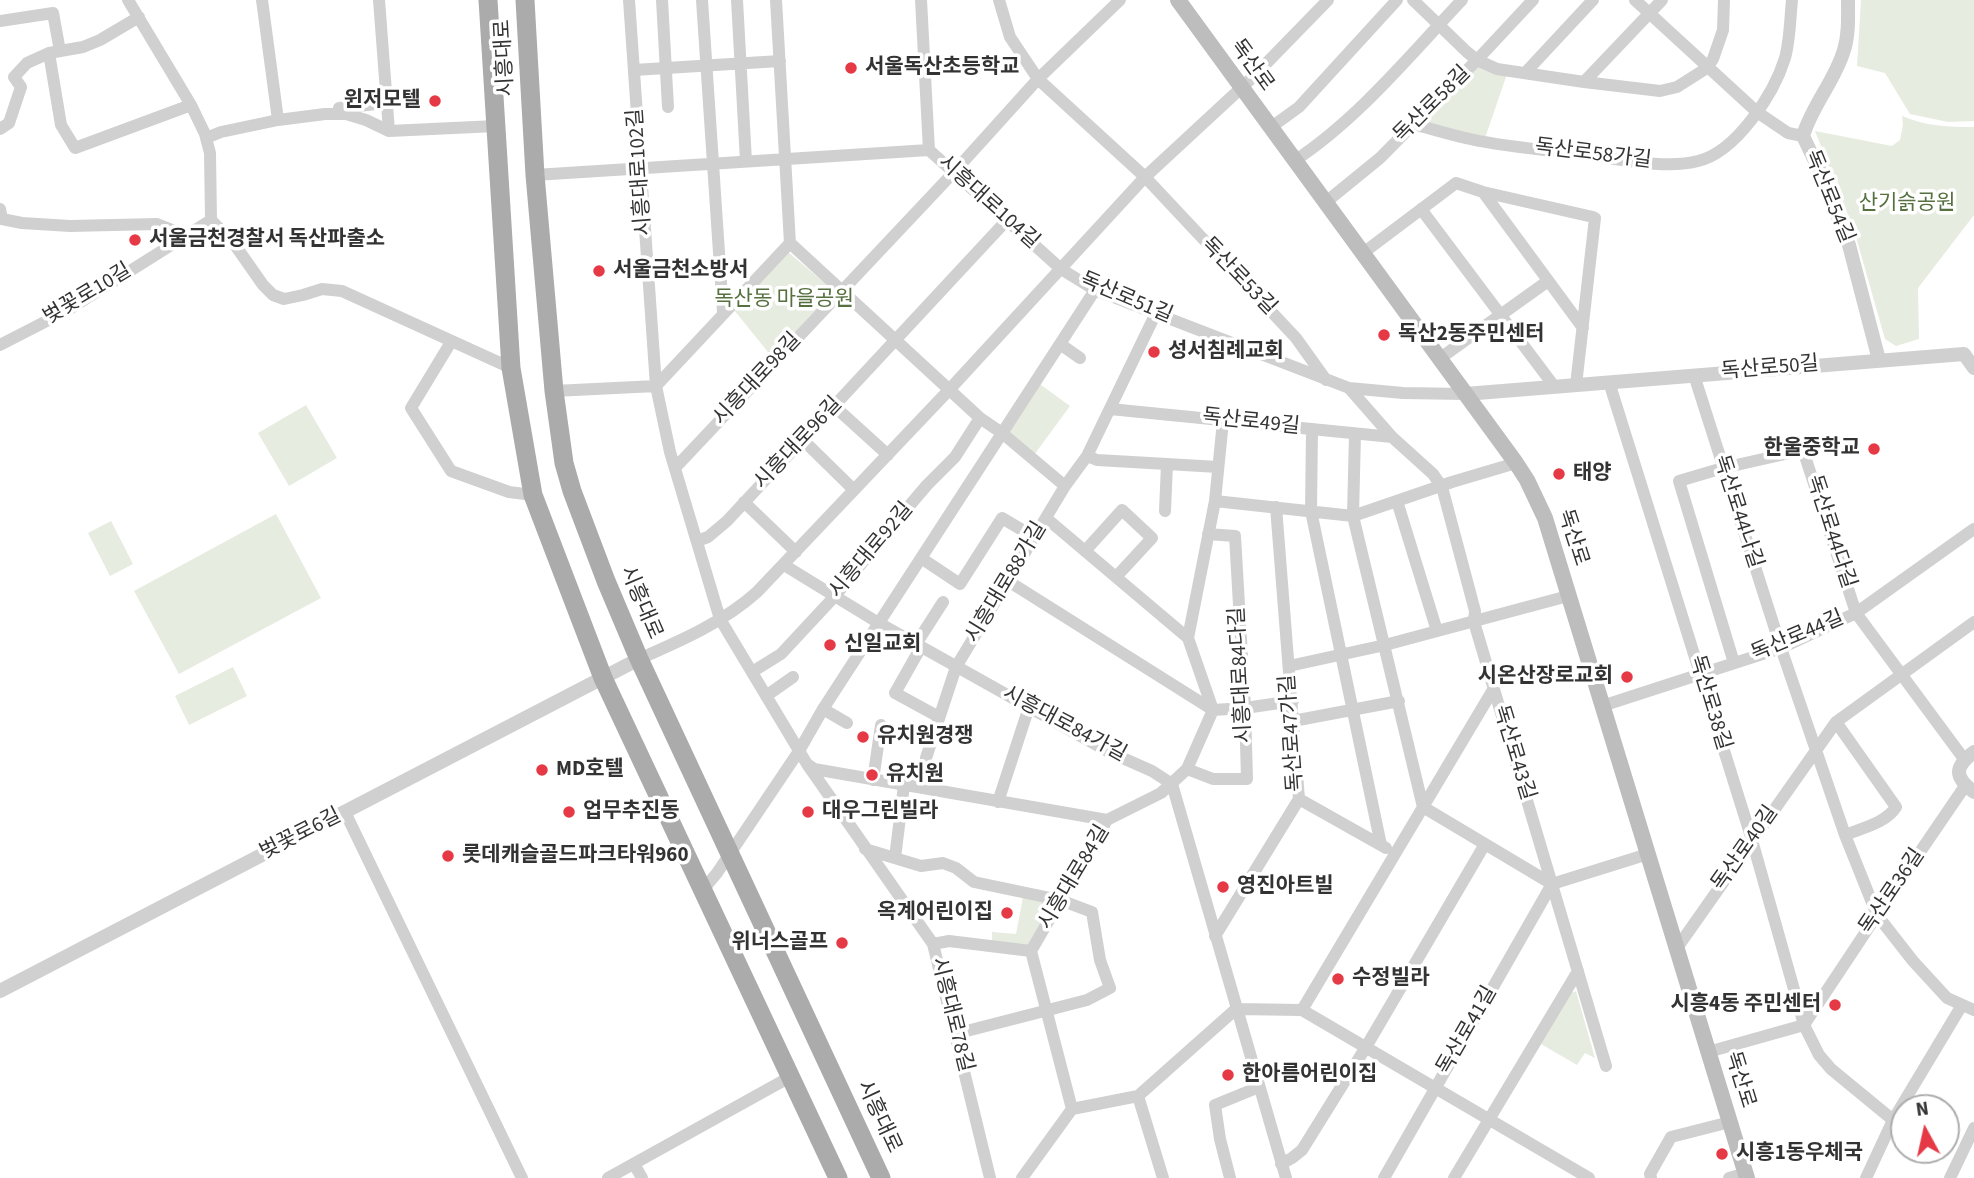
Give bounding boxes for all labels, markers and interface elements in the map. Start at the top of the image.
street label: 시흥대로 [491,19,521,97]
street label: 독산로 [1224,35,1278,97]
place label: 서울독산초등학교 [865,55,1020,81]
marker: 서울독산초등학교 [843,60,859,76]
street label: 독산로58길 [1389,61,1477,149]
place label: 윈저모텔 [344,88,421,114]
marker: 윈저모텔 [427,93,443,109]
street label: 시흥대로102길 [624,107,658,237]
street label: 독산로58가길 [1533,135,1653,175]
street label: 독산로54길 [1798,147,1858,247]
street label: 시흥대로104길 [932,151,1044,255]
park label: 산기슭공원 [1859,191,1955,217]
place label: 서울금천경찰서 독산파출소 [149,227,385,253]
marker: 서울금천경찰서 독산파출소 [127,232,143,248]
street label: 독산로53길 [1195,233,1281,321]
place label: 서울금천소방서 [613,258,748,284]
street label: 벚꽃로10길 [39,259,137,331]
marker: 서울금천소방서 [591,263,607,279]
street label: 독산로51길 [1076,268,1176,330]
park label: 독산동 마을공원 [714,287,854,313]
place label: 독산2동주민센터 [1398,322,1544,348]
marker: 독산2동주민센터 [1376,327,1392,343]
street label: 시흥대로98길 [709,328,807,432]
place label: 성서침례교회 [1168,339,1284,365]
marker: 성서침례교회 [1146,344,1162,360]
street label: 독산로50길 [1720,352,1820,386]
street label: 시흥대로96길 [750,392,848,496]
street label: 독산로49길 [1201,405,1301,441]
place label: 한울중학교 [1763,436,1860,462]
marker: 한울중학교 [1866,441,1882,457]
street label: 독산로44나길 [1707,452,1767,572]
place label: 태양 [1573,461,1612,487]
marker: 태양 [1551,466,1567,482]
street label: 독산로44다길 [1800,472,1860,592]
street label: 시흥대로92길 [825,498,919,604]
street label: 독산로 [1551,507,1593,569]
street label: 시흥대로88가길 [961,518,1053,648]
street label: 시흥대로 [613,563,667,643]
street label: 시흥대로84다길 [1226,606,1258,744]
street label: 독산로44길 [1748,606,1848,668]
place label: 신일교회 [844,632,921,658]
marker: 신일교회 [822,637,838,653]
street label: 독산로38길 [1683,652,1735,754]
place label: 시온산장로교회 [1478,664,1613,690]
marker: 시온산장로교회 [1619,669,1635,685]
street label: 독산로47가길 [1276,674,1310,792]
street label: 시흥대로84가길 [998,682,1130,768]
street label: 독산로43길 [1487,702,1539,804]
place label: 유치원경쟁 [877,724,974,750]
marker: 유치원경쟁 [855,729,871,745]
place label: MD호텔 [556,757,624,783]
marker: MD호텔 [534,762,550,778]
place label: 유치원 [886,762,944,788]
marker: 유치원 [864,767,880,783]
place label: 업무추진동 [583,799,680,825]
place label: 대우그린빌라 [822,799,938,825]
street label: 독산로40길 [1708,802,1784,896]
street label: 벚꽃로6길 [256,804,346,866]
marker: 업무추진동 [561,804,577,820]
marker: 대우그린빌라 [800,804,816,820]
street label: 시흥대로84길 [1034,821,1116,935]
place label: 롯데캐슬골드파크타워960 [462,843,688,869]
street label: 독산로36길 [1855,844,1931,940]
marker: 롯데캐슬골드파크타워960 [440,848,456,864]
place label: 영진아트빌 [1237,874,1334,900]
marker: 영진아트빌 [1215,879,1231,895]
place label: 옥계어린이집 [877,900,993,926]
marker: 옥계어린이집 [999,905,1015,921]
place label: 위너스골프 [731,930,828,956]
marker: 위너스골프 [834,935,850,951]
street label: 시흥대로78길 [925,955,977,1075]
place label: 수정빌라 [1352,966,1429,992]
marker: 수정빌라 [1330,971,1346,987]
street label: 독산로41길 [1433,982,1503,1080]
place label: 시흥4동 주민센터 [1670,992,1821,1018]
marker: 시흥4동 주민센터 [1827,997,1843,1013]
street label: 독산로 [1718,1049,1760,1111]
place label: 한아름어린이집 [1242,1062,1377,1088]
marker: 한아름어린이집 [1220,1067,1236,1083]
street label: 시흥대로 [850,1077,906,1157]
north arrow [1890,1094,1960,1164]
text: N [1914,1095,1930,1124]
place label: 시흥1동우체국 [1736,1141,1863,1167]
marker: 시흥1동우체국 [1714,1146,1730,1162]

